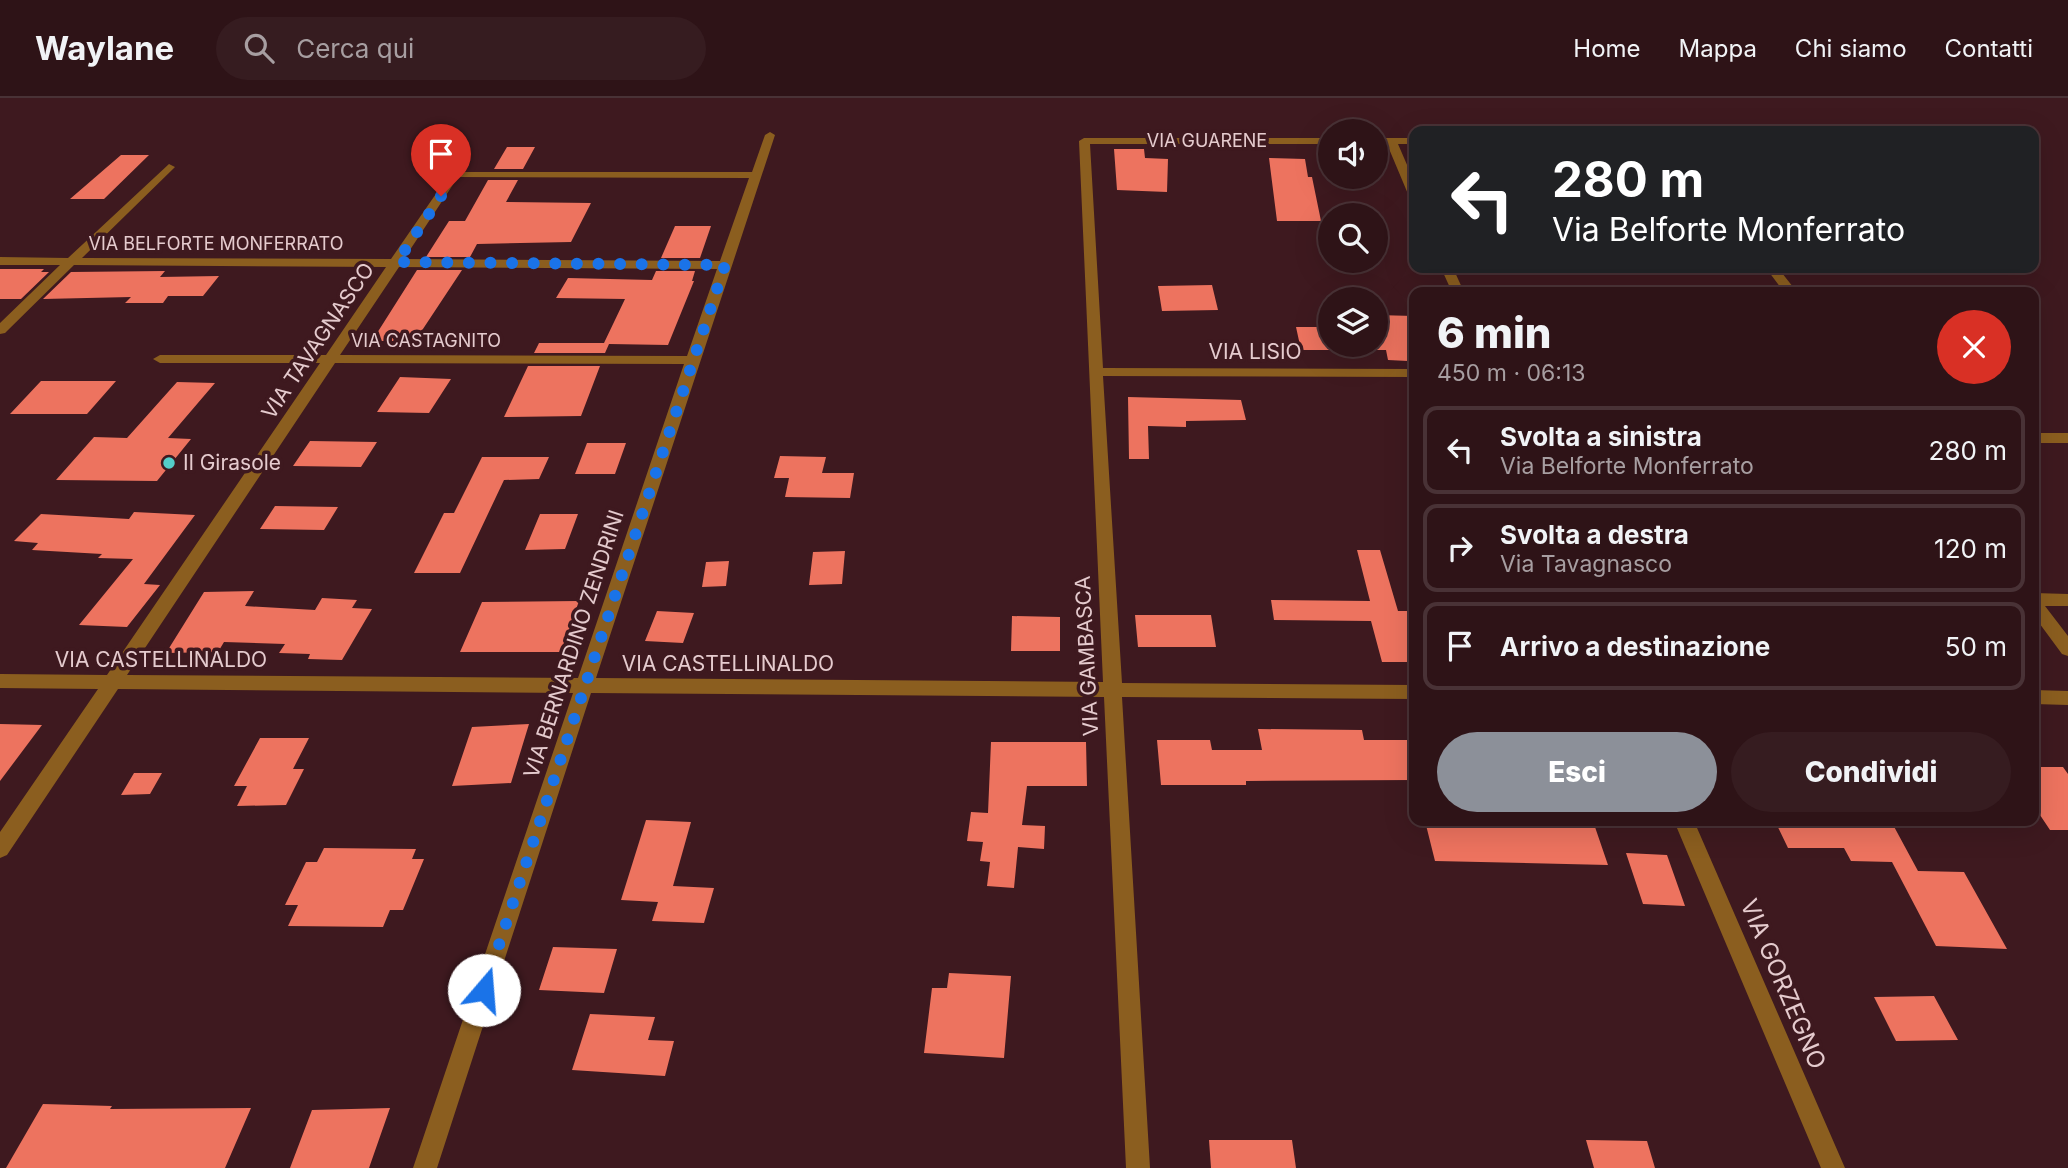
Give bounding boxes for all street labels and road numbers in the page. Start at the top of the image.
street label: VIA GUARENE [1147,130,1267,151]
street label: VIA BELFORTE MONFERRATO [89,233,343,254]
street label: VIA TAVAGNASCO [256,258,379,424]
street label: VIA CASTAGNITO [351,330,501,351]
street label: VIA LISIO [1208,339,1302,364]
street label: VIA BERNARDINO ZENDRINI [518,507,629,781]
street label: VIA GAMBASCA [1070,575,1103,737]
street label: VIA CASTELLINALDO [55,647,267,672]
street label: VIA CASTELLINALDO [622,651,834,676]
street label: VIA GORZEGNO [1735,894,1832,1073]

